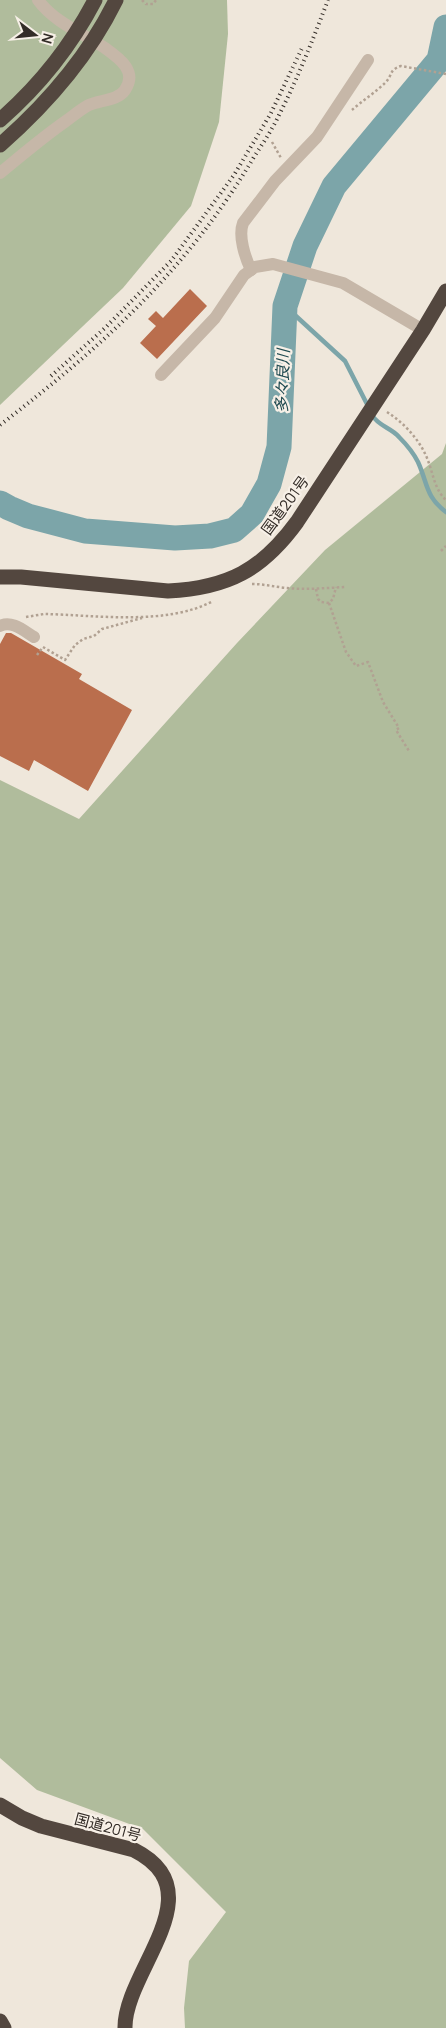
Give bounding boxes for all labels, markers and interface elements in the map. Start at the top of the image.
north arrow [10,10,60,60]
text: N [37,31,58,46]
water label: 多々良川 [270,347,294,413]
street label: 国道201号 [256,471,314,539]
street label: 国道201号 [72,1808,144,1846]

